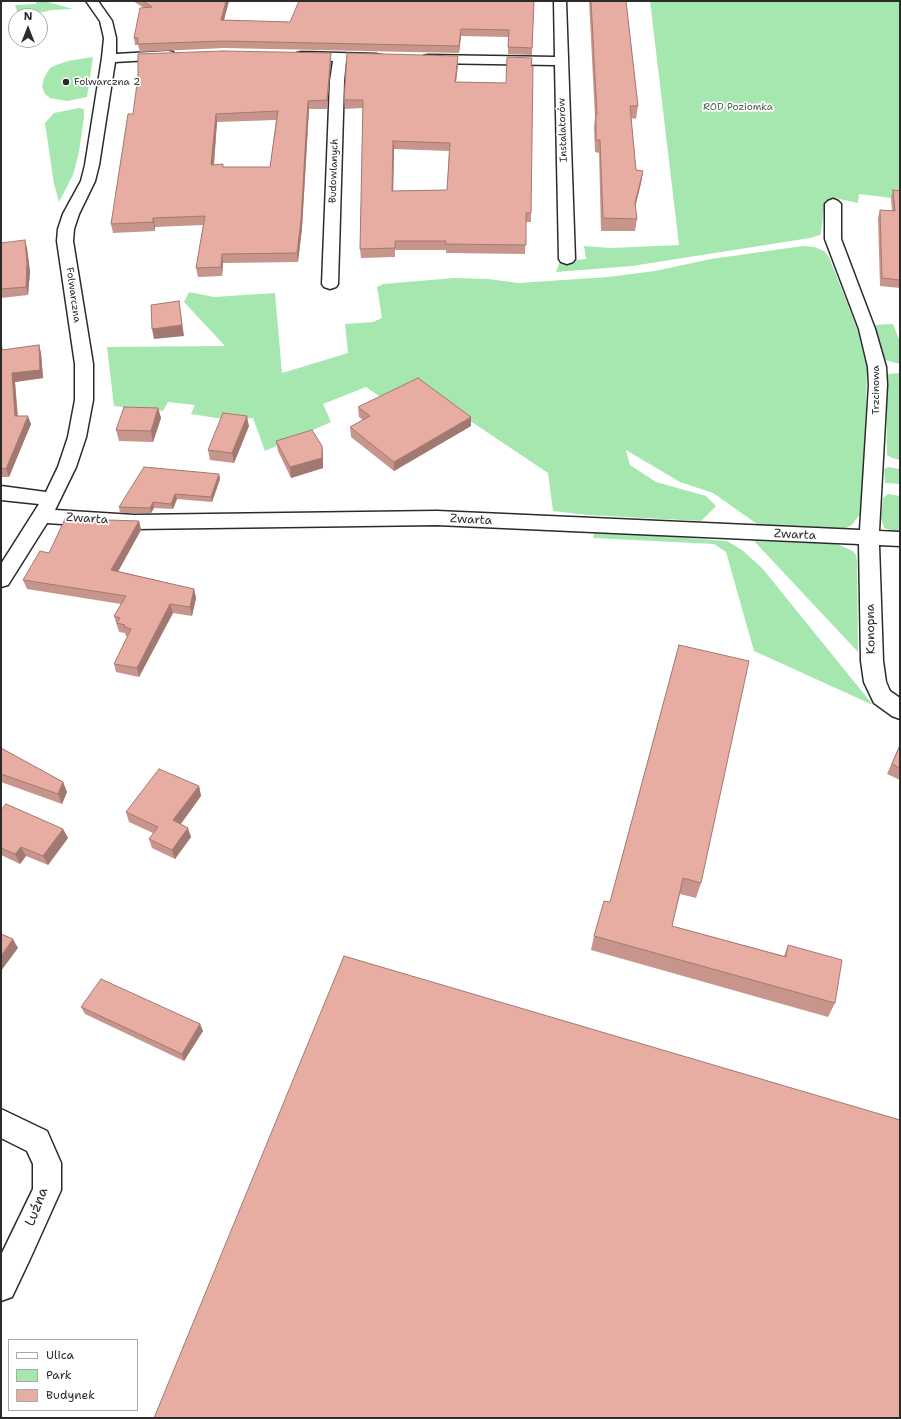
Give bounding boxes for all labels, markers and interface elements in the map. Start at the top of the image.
north arrow [8,8,48,48]
text: N [24,9,32,24]
place label: Folwarczna 2 [74,76,140,88]
marker: Folwarczna 2 [61,77,71,87]
street label: Instalatorów [556,98,570,162]
park label: ROD Poziomka [703,101,773,113]
street label: Budowlanych [327,139,341,203]
street label: Folwarczna [63,267,83,323]
street label: Trzcinowa [870,365,882,415]
street label: Zwarta [65,510,109,528]
street label: Zwarta [450,512,492,528]
street label: Zwarta [774,527,816,543]
street label: Konopna [863,604,879,654]
street label: Luźna [22,1185,52,1229]
legend [8,1339,138,1411]
text: Ulica [46,1347,74,1363]
text: Park [46,1367,72,1383]
text: Budynek [46,1387,95,1403]

